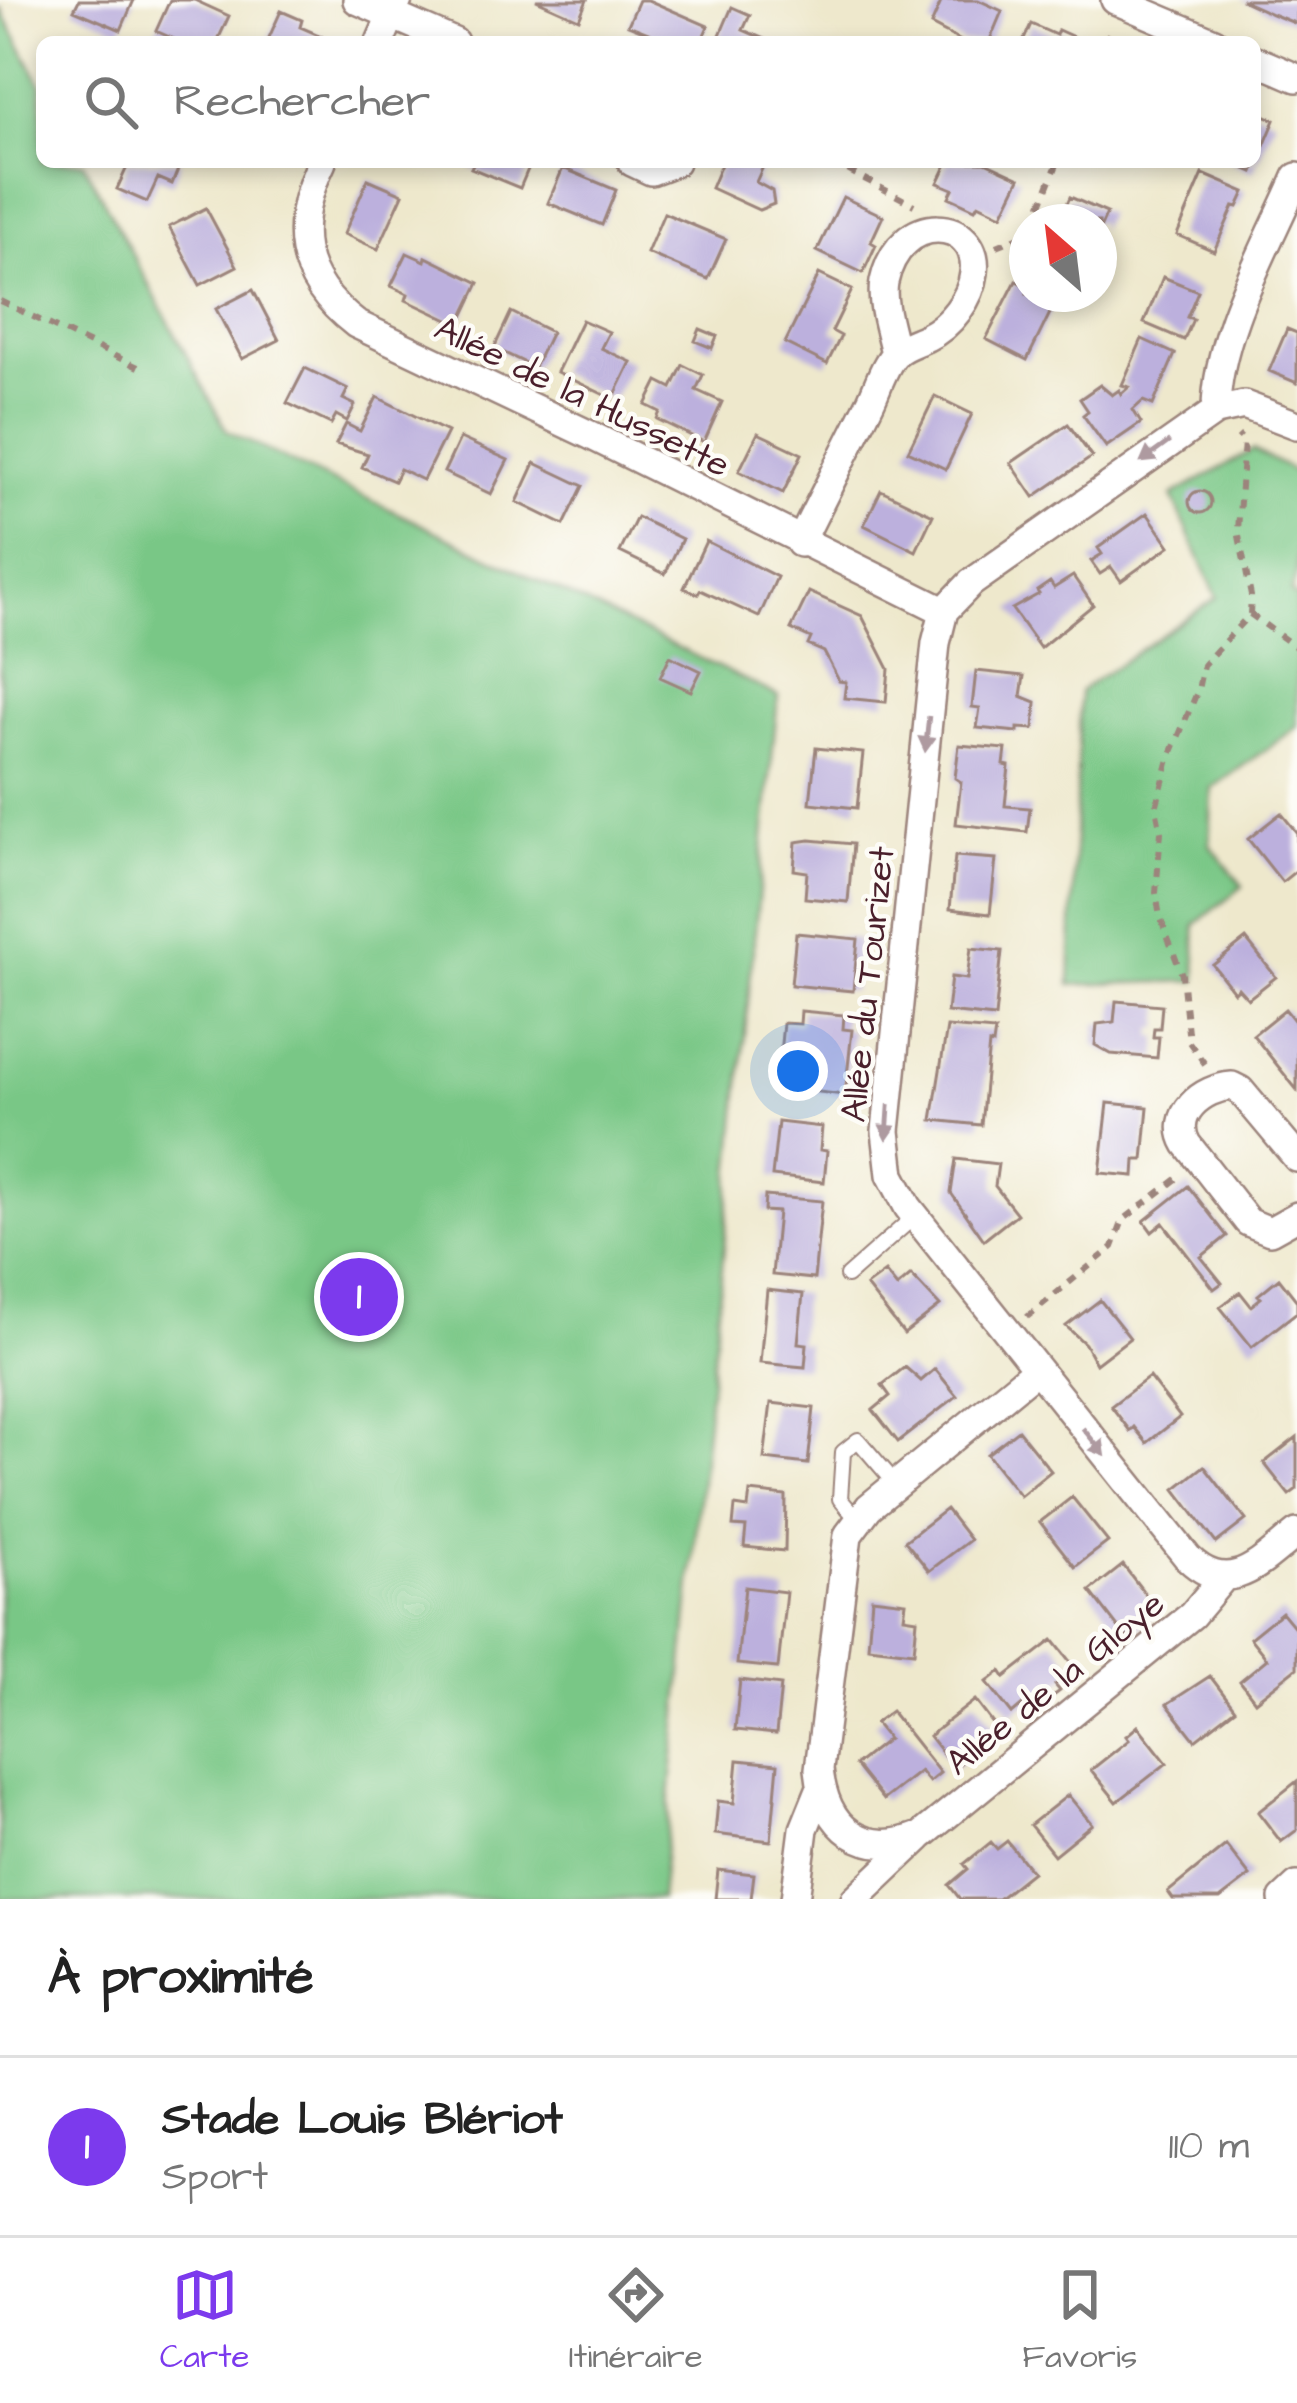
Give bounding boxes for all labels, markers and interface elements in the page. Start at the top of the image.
search box [36,36,1261,168]
icon: search [78,69,144,135]
text: Rechercher [174,71,430,133]
north arrow [1009,204,1117,312]
street label: Allée de la Hussette [426,304,738,491]
one-way arrow [1139,440,1171,463]
one-way arrow [917,716,936,753]
street label: Allée du Tourizet [829,843,908,1125]
your location [768,1041,828,1101]
one-way arrow [878,1104,897,1142]
pin: 1 [320,1252,398,1342]
one-way arrow [1081,1427,1106,1458]
street label: Allée de la Gloye [935,1580,1176,1788]
text: À proximité [48,1942,314,2013]
text: Stade Louis Blériot [162,2089,563,2151]
text: 1 [85,2120,90,2174]
text: 110 m [1168,2120,1249,2174]
text: Sport [162,2151,268,2205]
tab: Carte [160,2262,249,2380]
tab: Itinéraire [569,2262,703,2380]
tab: Favoris [1022,2262,1137,2380]

